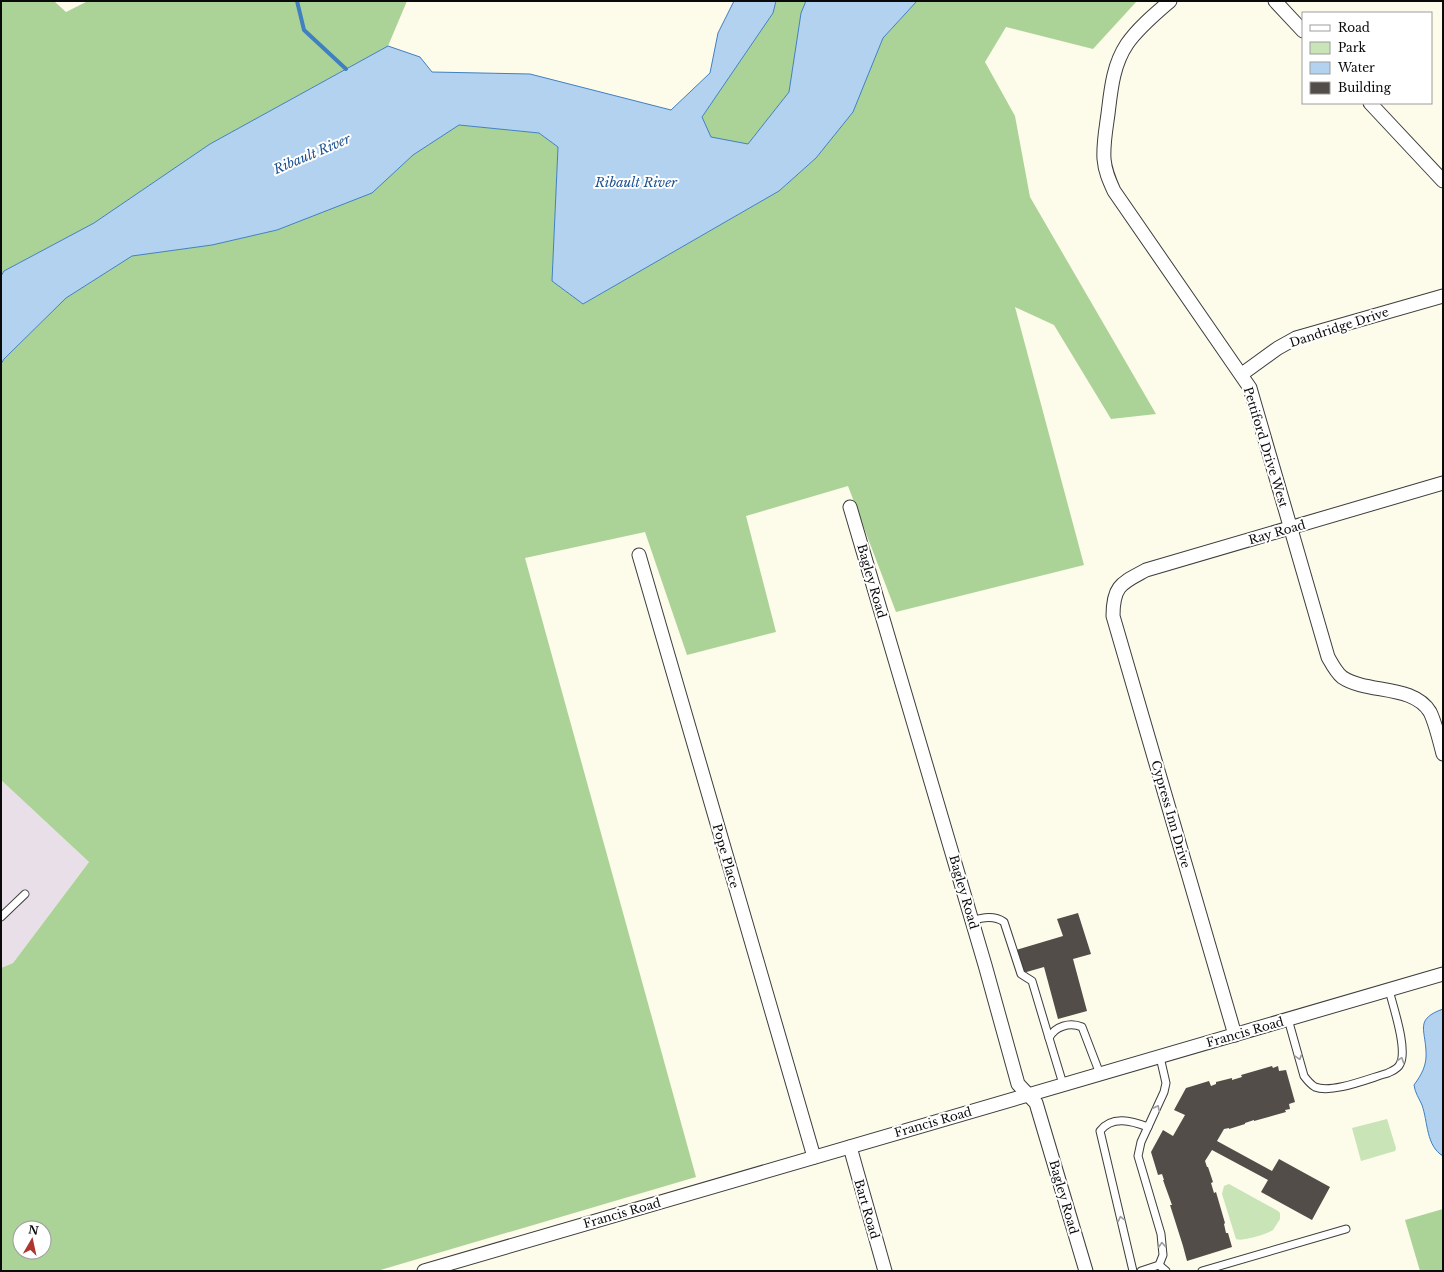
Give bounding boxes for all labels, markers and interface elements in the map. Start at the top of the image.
legend [1302,12,1432,104]
text: Road [1338,20,1370,35]
text: Park [1338,40,1366,55]
text: Water [1337,60,1375,75]
text: Building [1338,80,1392,95]
water label: Ribault River [270,130,354,178]
water label: Ribault River [594,174,678,191]
street label: Dandridge Drive [1288,304,1391,350]
street label: Pettiford Drive West [1241,385,1292,509]
street label: Ray Road [1247,517,1307,547]
street label: Bagley Road [854,542,890,620]
street label: Cypress Inn Drive [1148,758,1194,870]
street label: Pope Place [710,822,742,890]
street label: Bagley Road [946,853,982,931]
street label: Francis Road [1205,1014,1285,1050]
one-way arrow [1294,1053,1303,1060]
one-way arrow [1396,1056,1404,1063]
street label: Francis Road [893,1104,973,1140]
one-way arrow [1152,1105,1160,1113]
street label: Bagley Road [1046,1158,1082,1236]
street label: Bart Road [851,1177,883,1241]
street label: Francis Road [582,1195,662,1231]
one-way arrow [1118,1216,1126,1223]
north arrow [12,1220,52,1260]
text: N [27,1222,40,1238]
one-way arrow [1158,1242,1166,1248]

